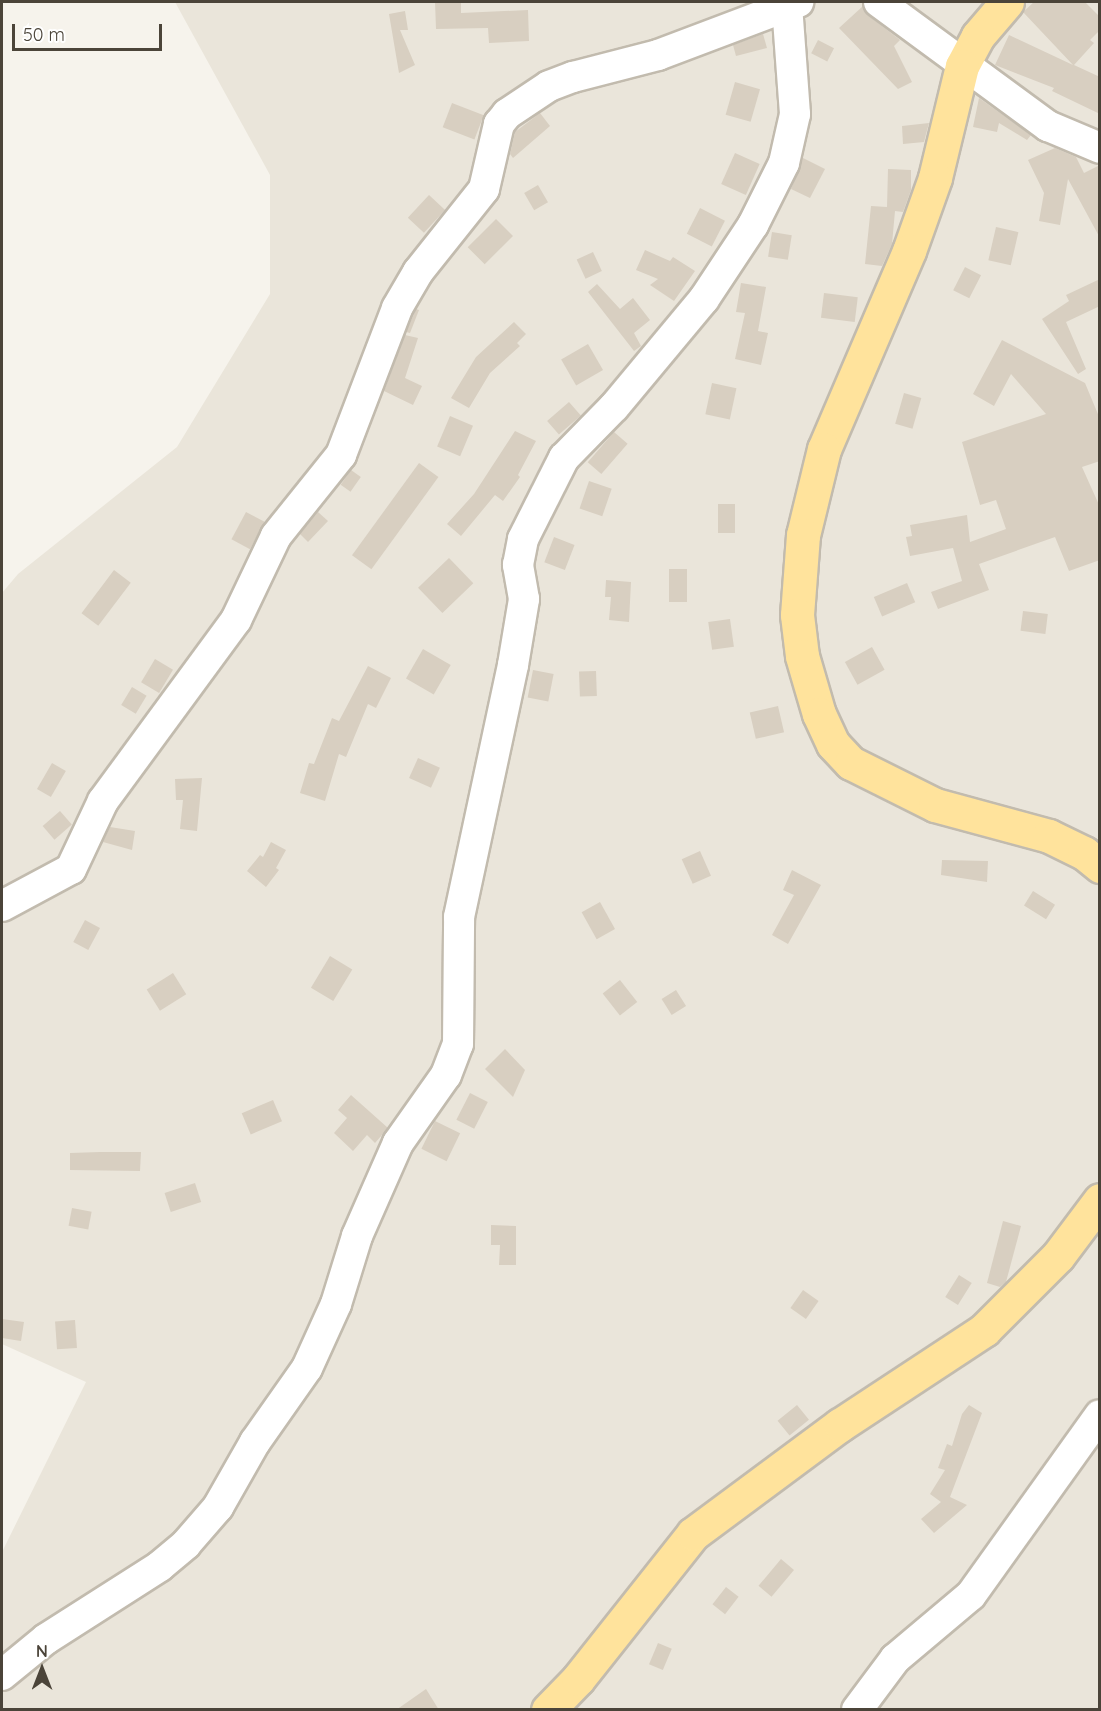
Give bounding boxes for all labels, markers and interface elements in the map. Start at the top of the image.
scale bar [15,12,165,50]
text: 50 m [23,23,65,46]
north arrow [12,1639,72,1699]
text: N [36,1641,48,1661]

